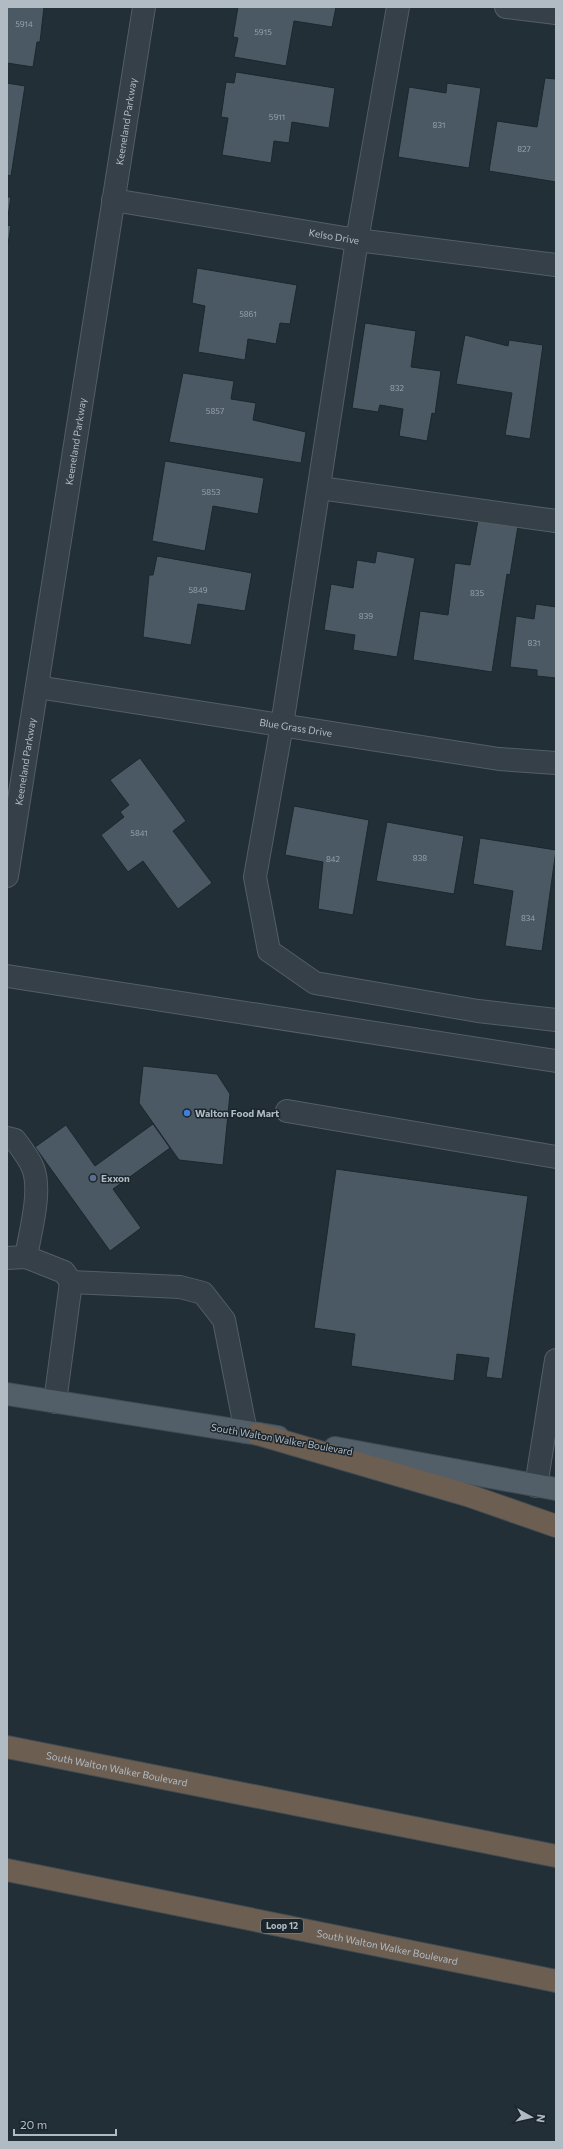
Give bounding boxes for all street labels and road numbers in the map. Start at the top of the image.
street label: Keeneland Parkway [113,77,139,166]
street label: Kelso Drive [308,226,360,246]
street label: Keeneland Parkway [63,397,88,486]
street label: Blue Grass Drive [259,716,333,739]
street label: Keeneland Parkway [12,717,38,806]
street label: South Walton Walker Boulevard [210,1421,354,1457]
street label: South Walton Walker Boulevard [45,1749,189,1789]
road number: Loop 12 [261,1919,303,1933]
street label: South Walton Walker Boulevard [316,1927,459,1967]

